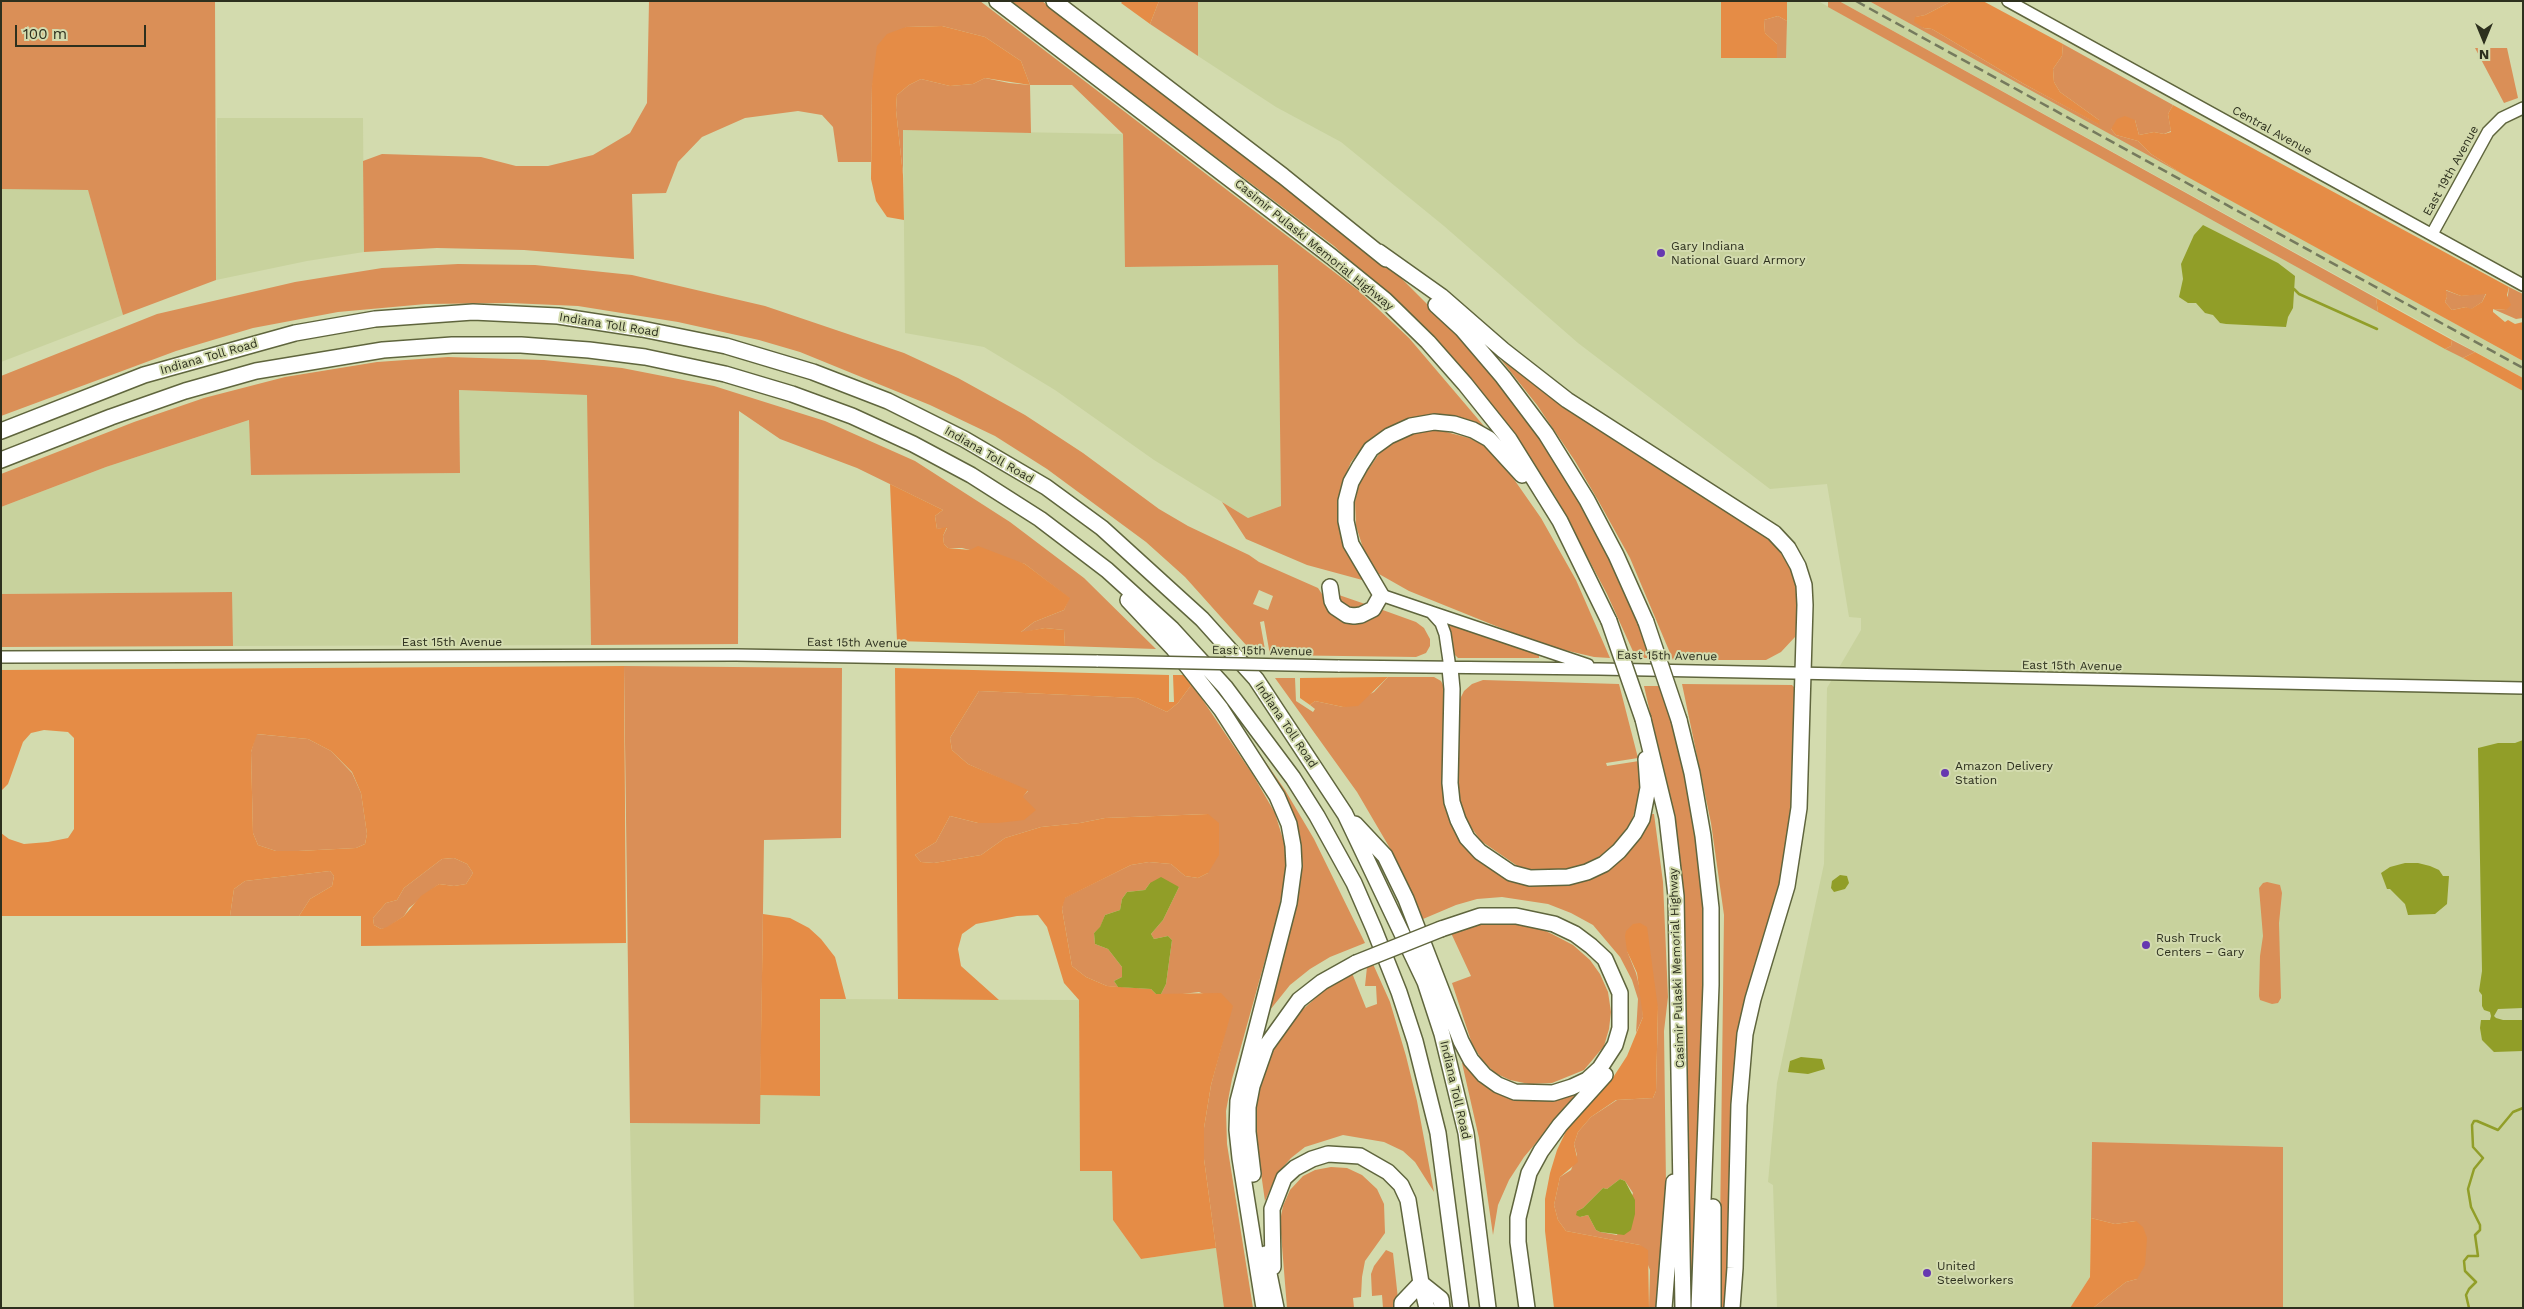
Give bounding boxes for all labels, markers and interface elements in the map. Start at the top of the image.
scale bar [18,15,149,47]
north arrow [2459,15,2509,65]
text: 100 m [23,25,67,43]
text: N [2479,47,2489,63]
street label: Central Avenue [2229,103,2315,159]
street label: East 19th Avenue [2420,123,2482,219]
street label: Casimir Pulaski Memorial Highway [1232,176,1396,314]
place label: Gary Indiana National Guard Armory [1671,239,1805,267]
marker: Gary Indiana National Guard Armory [1655,247,1667,259]
street label: Indiana Toll Road [558,310,660,340]
street label: Indiana Toll Road [159,336,259,378]
street label: Indiana Toll Road [942,424,1036,486]
street label: East 15th Avenue [402,635,502,649]
street label: East 15th Avenue [807,635,907,651]
street label: East 15th Avenue [1212,643,1312,659]
street label: East 15th Avenue [1617,648,1717,664]
street label: East 15th Avenue [2022,658,2122,674]
street label: Indiana Toll Road [1252,679,1320,771]
place label: Amazon Delivery Station [1955,759,2053,787]
marker: Amazon Delivery Station [1939,767,1951,779]
street label: Casimir Pulaski Memorial Highway [1666,868,1688,1068]
place label: Rush Truck Centers – Gary [2156,931,2244,959]
marker: Rush Truck Centers – Gary [2140,939,2152,951]
street label: Indiana Toll Road [1437,1039,1473,1141]
place label: United Steelworkers [1937,1259,2013,1287]
marker: United Steelworkers [1921,1267,1933,1279]

